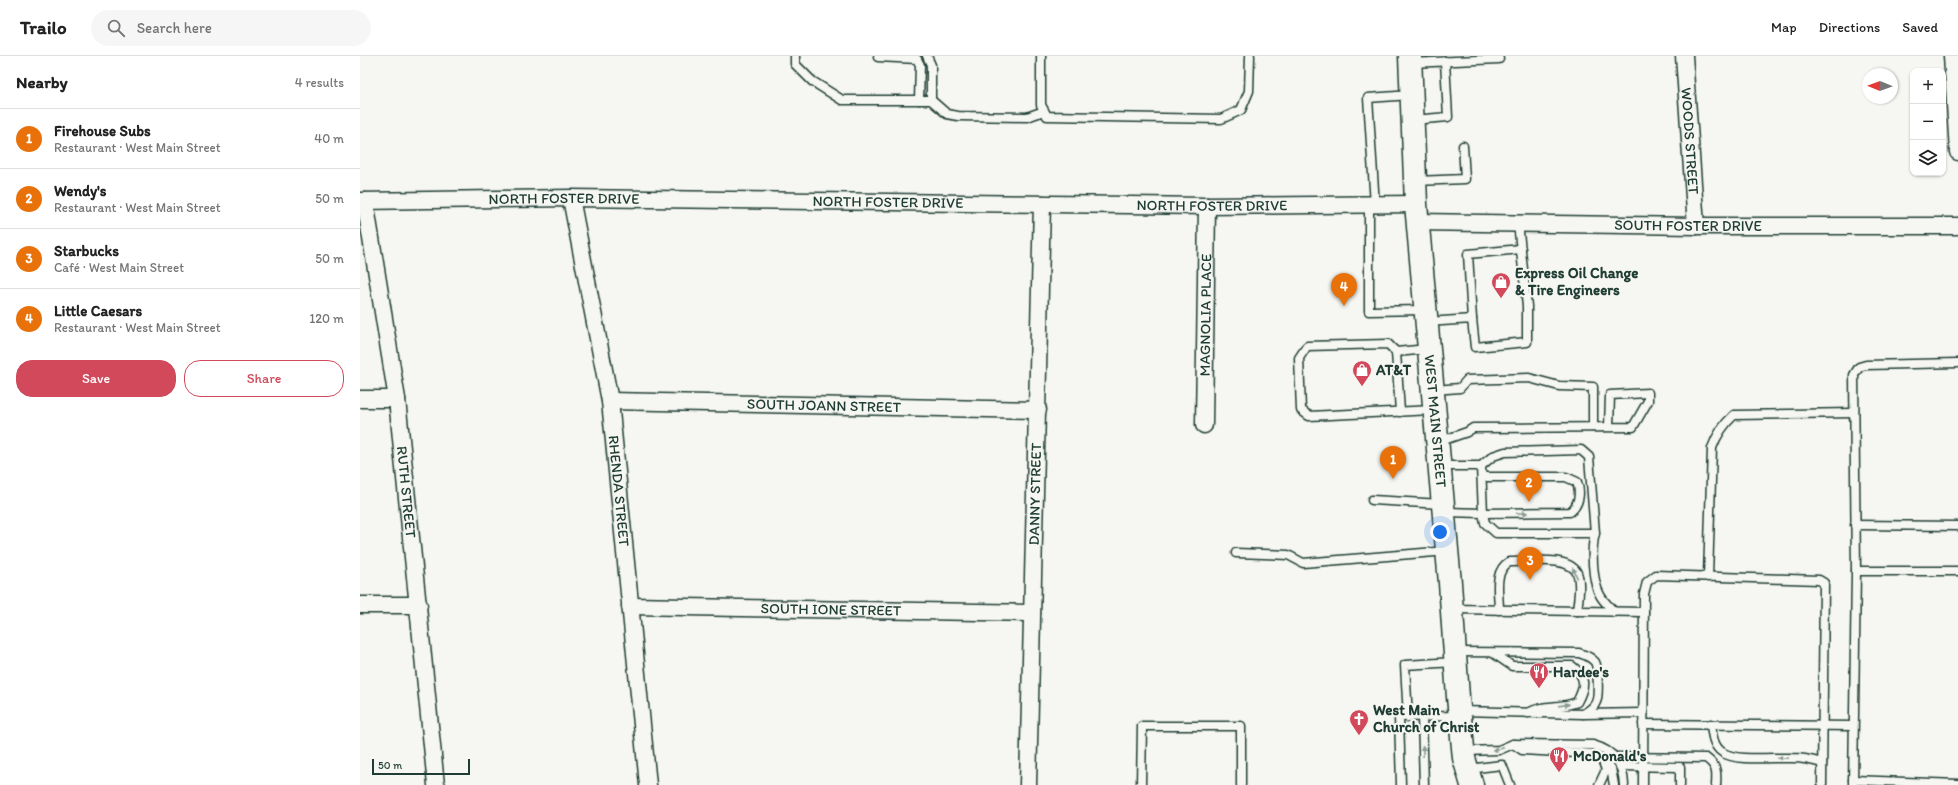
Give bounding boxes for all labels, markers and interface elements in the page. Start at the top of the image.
search box [91,10,371,46]
text: Trailo [20,16,67,39]
icon: search [105,17,127,39]
text: Search here [137,19,212,37]
text: Map [1771,19,1797,36]
text: Directions [1819,19,1880,36]
text: Saved [1902,19,1938,36]
north arrow [1862,68,1898,104]
map controls [1910,68,1946,176]
button: + [1910,68,1946,104]
text: Nearby [16,72,68,92]
text: 4 results [295,75,344,90]
street label: WOODS STREET [1677,87,1703,195]
button: − [1910,104,1946,140]
text: Firehouse Subs [54,122,151,140]
text: 1 [26,131,32,146]
text: 40 m [314,131,344,146]
text: Restaurant · West Main Street [54,140,221,155]
button: layers [1910,140,1946,176]
text: Wendy's [54,182,107,200]
street label: NORTH FOSTER DRIVE [488,189,640,208]
text: 2 [26,191,32,206]
text: 50 m [315,191,344,206]
street label: NORTH FOSTER DRIVE [812,192,964,212]
street label: NORTH FOSTER DRIVE [1136,196,1287,215]
text: Restaurant · West Main Street [54,200,221,215]
street label: SOUTH FOSTER DRIVE [1614,216,1762,235]
text: Starbucks [54,242,119,260]
text: 3 [25,251,33,266]
text: 50 m [315,251,344,266]
street label: MAGNOLIA PLACE [1196,254,1215,376]
text: Café · West Main Street [54,260,184,275]
place label: Express Oil Change & Tire Engineers [1515,264,1638,300]
shop icon: Express Oil Change & Tire Engineers [1490,271,1512,299]
pin: 4 [1331,273,1357,306]
text: Little Caesars [54,302,142,320]
text: 4 [25,311,33,326]
text: 120 m [309,311,344,326]
text: Restaurant · West Main Street [54,320,221,335]
street label: WEST MAIN STREET [1421,354,1450,489]
shop icon: AT&T [1351,359,1373,387]
button: Save [16,360,176,397]
button: Share [184,360,344,397]
place label: AT&T [1375,361,1412,379]
street label: SOUTH JOANN STREET [747,395,902,416]
street label: RHENDA STREET [604,434,633,548]
street label: DANNY STREET [1025,442,1045,546]
street label: RUTH STREET [393,445,420,539]
pin: 1 [1380,446,1406,479]
pin: 2 [1516,469,1542,502]
one-way arrow [1516,510,1529,516]
your location [1430,522,1450,542]
pin: 3 [1517,547,1543,580]
one-way arrow [1572,567,1579,579]
street label: SOUTH IONE STREET [760,599,902,620]
restaurant icon: Hardee's [1528,661,1550,689]
place label: Hardee's [1553,663,1609,681]
place label: West Main Church of Christ [1373,701,1480,736]
one-way arrow [1558,702,1570,709]
church icon: West Main Church of Christ [1348,708,1370,736]
one-way arrow [1420,744,1426,757]
restaurant icon: McDonald's [1548,745,1570,773]
one-way arrow [1492,746,1505,752]
place label: McDonald's [1573,747,1647,765]
one-way arrow [1777,754,1789,761]
scale bar [372,757,470,776]
text: 50 m [378,759,402,772]

